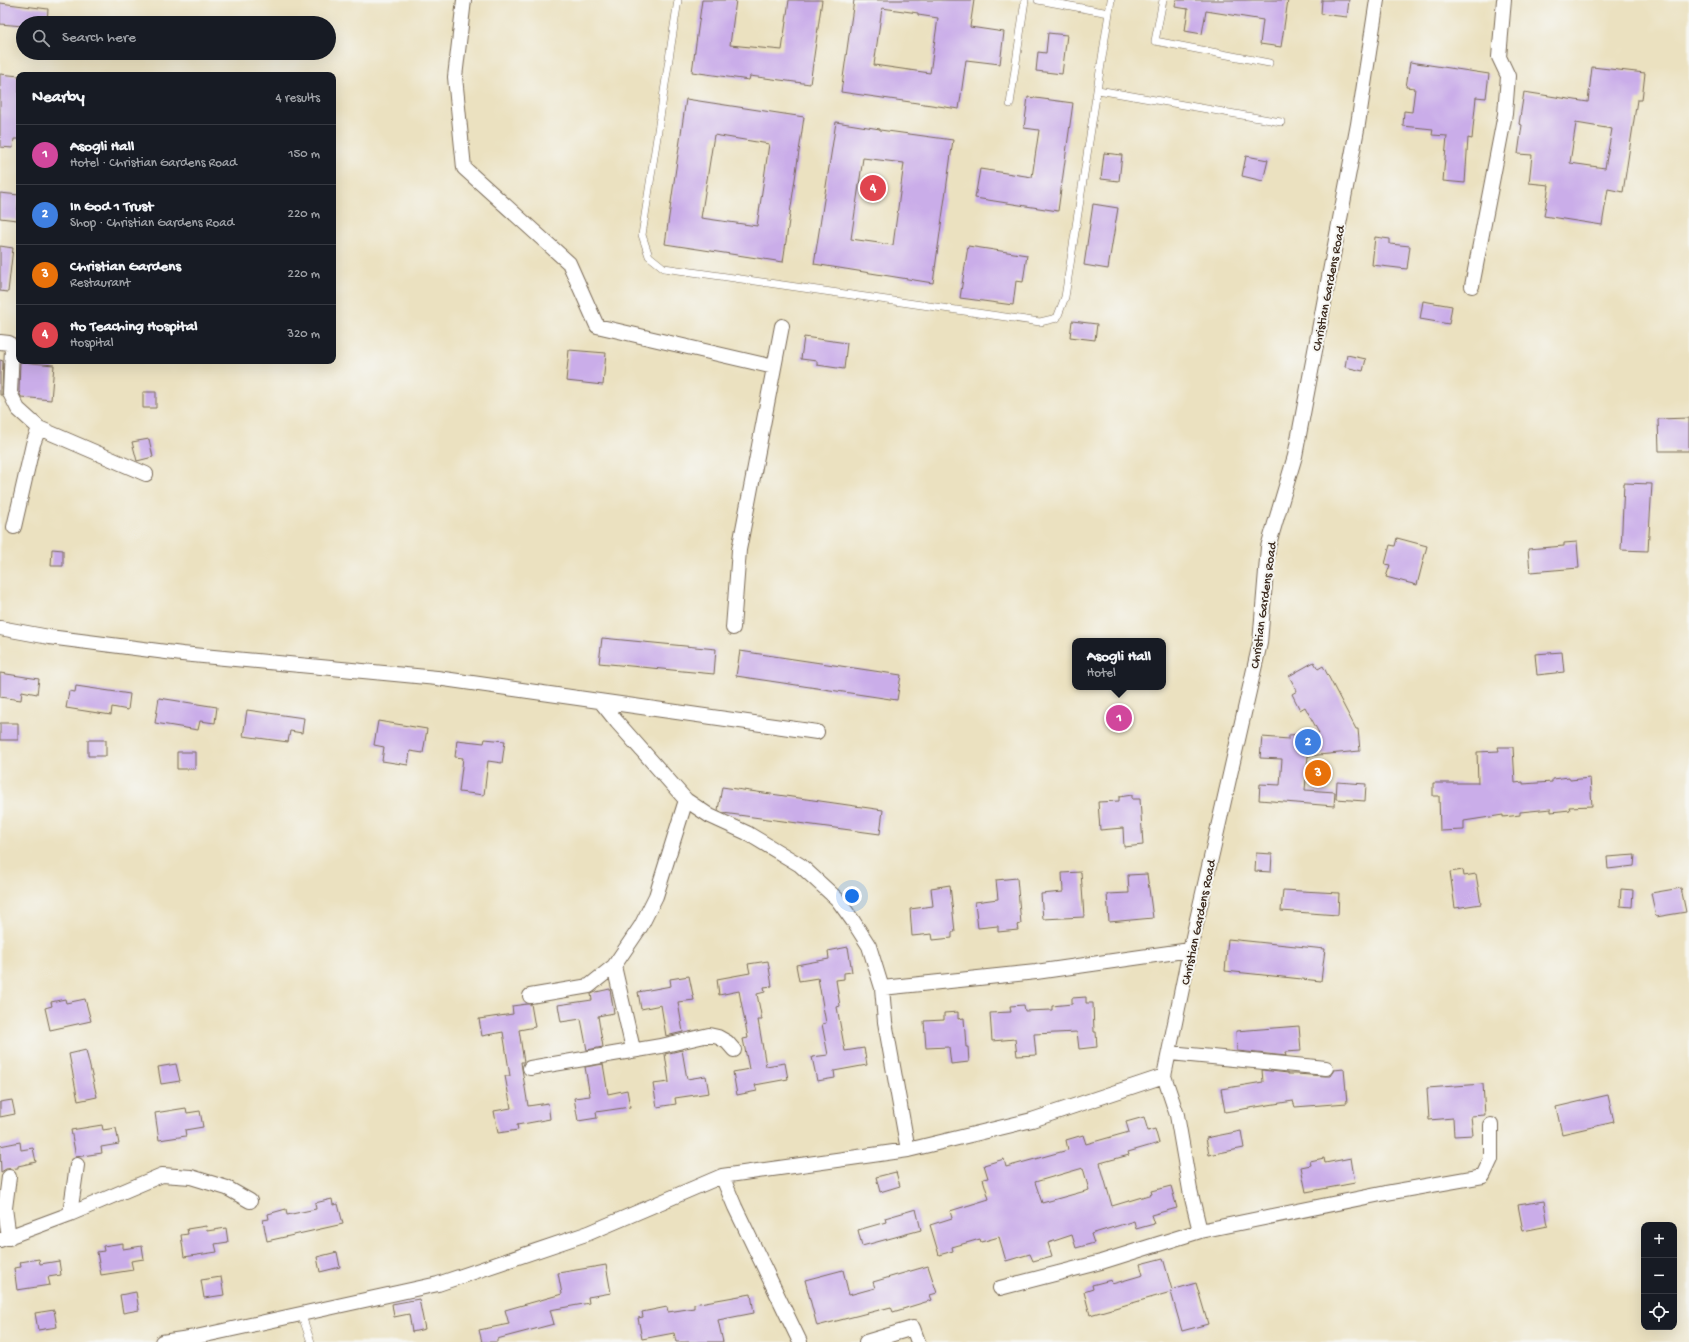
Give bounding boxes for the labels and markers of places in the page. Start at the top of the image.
pin: 4 [860,173,886,203]
pin: 1 [1106,703,1132,733]
pin: 2 [1295,727,1321,757]
pin: 3 [1305,758,1331,788]

